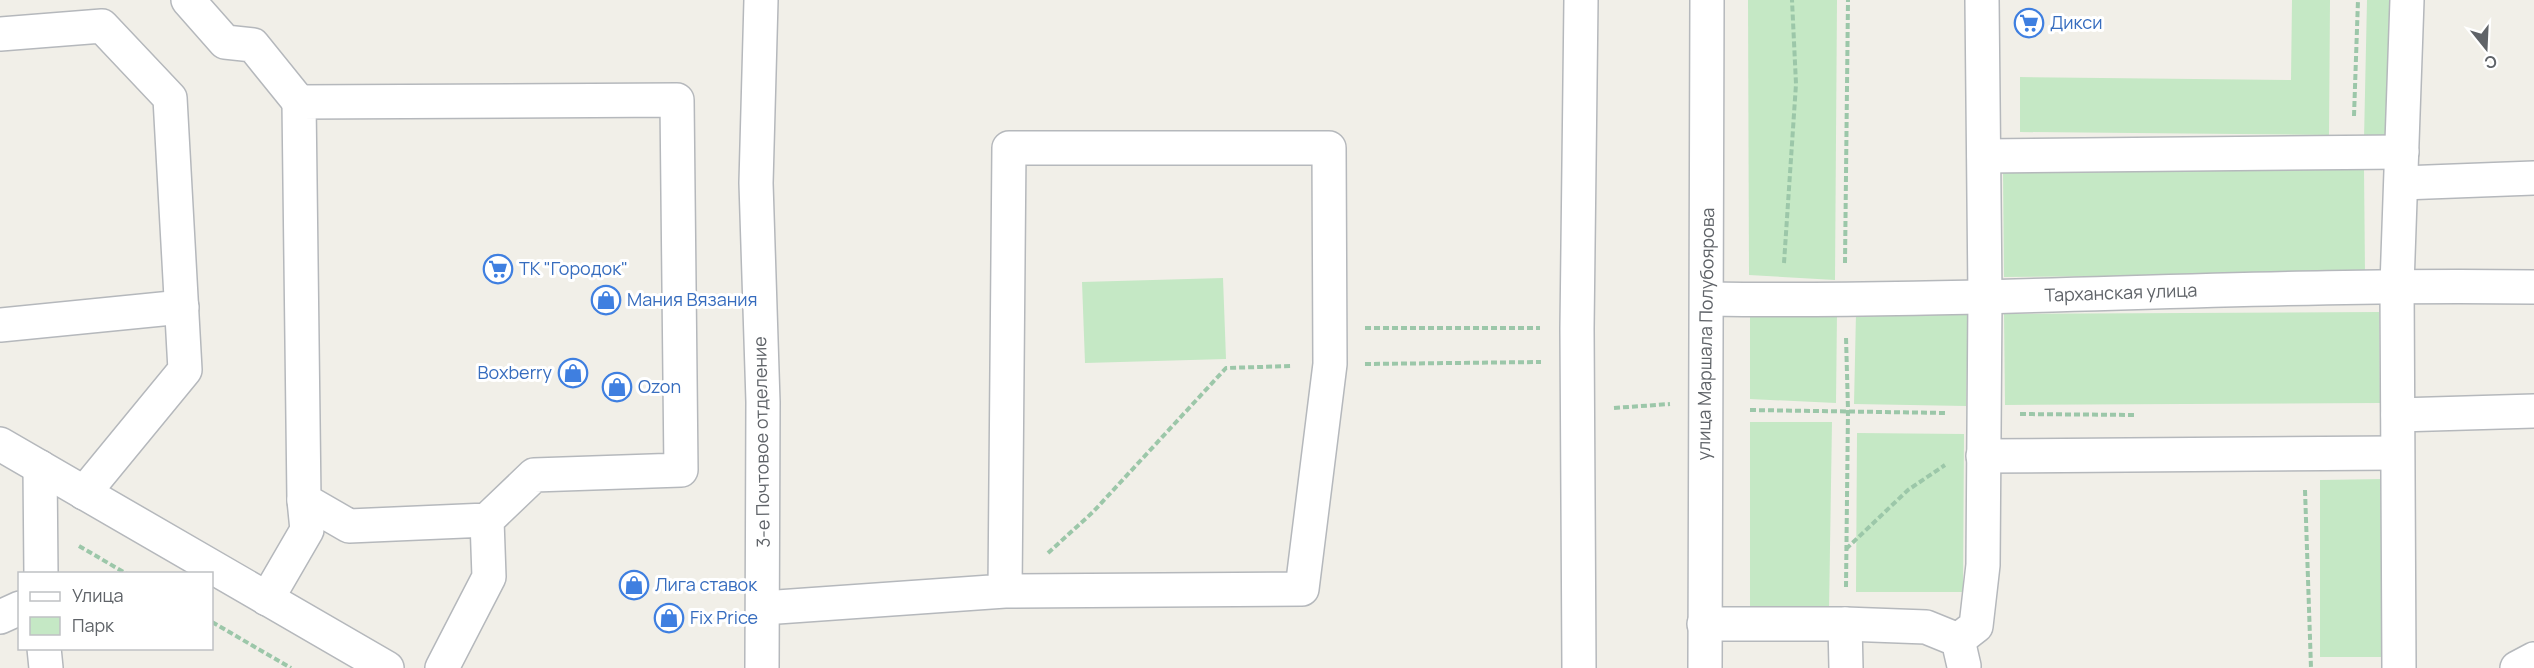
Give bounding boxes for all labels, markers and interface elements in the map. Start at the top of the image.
supermarket icon: Дикси [2013,7,2045,39]
place label: Дикси [2050,10,2102,34]
north arrow [2456,18,2516,78]
text: С [2481,50,2500,75]
street label: улица Маршала Полубоярова [1691,207,1719,461]
supermarket icon: ТК "Городок" [482,253,514,285]
place label: ТК "Городок" [519,256,628,280]
street label: Тарханская улица [2044,277,2198,307]
shop icon: Мания Вязания [590,284,622,316]
place label: Мания Вязания [627,287,757,311]
street label: 3-е Почтовое отделение [747,336,775,548]
shop icon: Boxberry [557,357,589,389]
place label: Boxberry [477,360,552,384]
shop icon: Ozon [601,371,633,403]
place label: Ozon [638,374,681,398]
shop icon: Лига ставок [618,569,650,601]
legend [18,572,213,650]
place label: Лига ставок [655,572,758,596]
text: Улица [72,583,124,607]
shop icon: Fix Price [653,602,685,634]
place label: Fix Price [690,605,758,629]
text: Парк [72,613,115,637]

